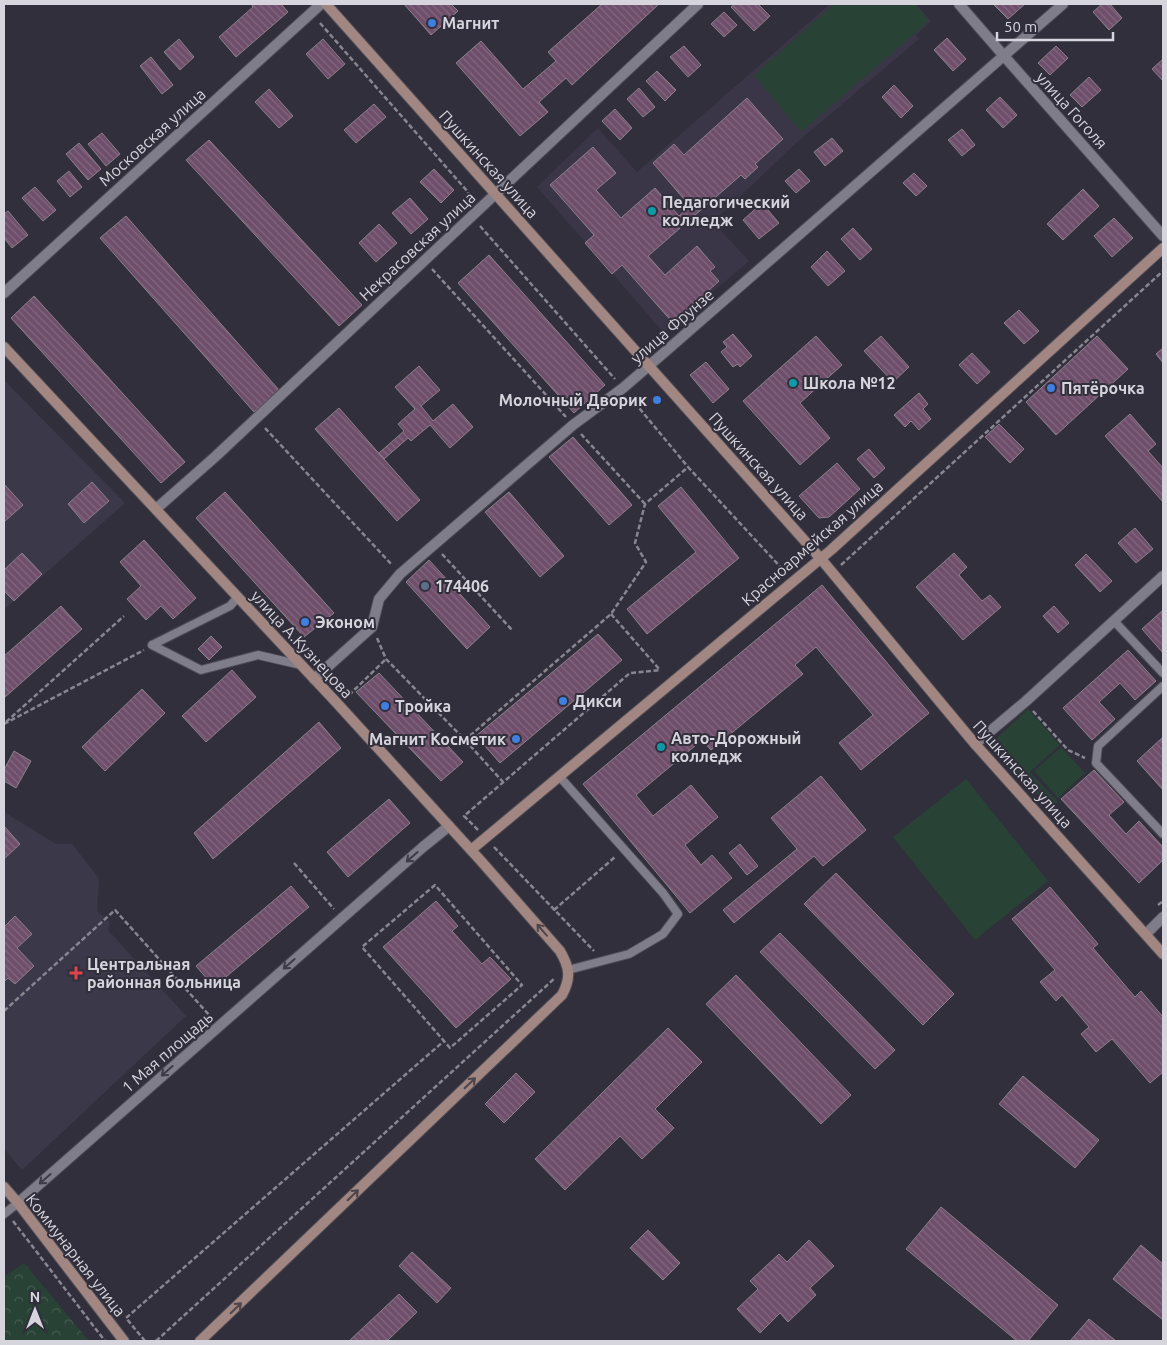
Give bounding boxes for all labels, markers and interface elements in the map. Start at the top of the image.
scale bar [997,10,1113,42]
place label: Магнит [442,14,499,32]
marker: Магнит [426,17,438,29]
text: 50 m [1004,18,1037,35]
street label: улица Гоголя [1033,68,1111,152]
street label: Московская улица [95,85,209,189]
street label: Пушкинская улица [436,106,542,222]
street label: Некрасовская улица [356,188,478,304]
place label: Педагогический колледж [662,193,790,229]
marker: Педагогический колледж [646,205,658,217]
street label: улица Фрунзе [627,285,717,367]
place label: Школа №12 [803,374,896,392]
marker: Школа №12 [787,377,799,389]
place label: Пятёрочка [1061,379,1145,397]
marker: Пятёрочка [1045,382,1057,394]
place label: Молочный Дворик [499,391,647,409]
marker: Молочный Дворик [651,394,663,406]
street label: Пушкинская улица [706,408,812,524]
street label: Красноармейская улица [738,477,886,609]
place label: 174406 [435,577,489,595]
marker: 174406 [419,580,431,592]
street label: улица А.Кузнецова [247,586,357,702]
place label: Эконом [315,613,375,631]
marker: Эконом [299,616,311,628]
place label: Дикси [573,692,622,710]
marker: Дикси [557,695,569,707]
place label: Тройка [395,697,451,715]
marker: Тройка [379,700,391,712]
street label: Пушкинская улица [970,716,1076,832]
place label: Авто-Дорожный колледж [671,729,801,765]
place label: Магнит Косметик [369,730,506,748]
marker: Магнит Косметик [510,733,522,745]
marker: Авто-Дорожный колледж [655,741,667,753]
one-way arrow [405,851,418,863]
one-way arrow [536,923,548,936]
place label: Центральная районная больница [87,955,241,991]
one-way arrow [283,958,296,970]
marker: Центральная районная больница [69,966,83,980]
street label: 1 Мая площадь [118,1008,216,1096]
one-way arrow [161,1066,174,1077]
one-way arrow [464,1077,477,1089]
one-way arrow [39,1173,52,1184]
one-way arrow [347,1189,359,1201]
street label: Коммунарная улица [23,1190,129,1320]
north arrow [10,1285,60,1335]
text: N [30,1289,40,1305]
one-way arrow [229,1302,242,1314]

